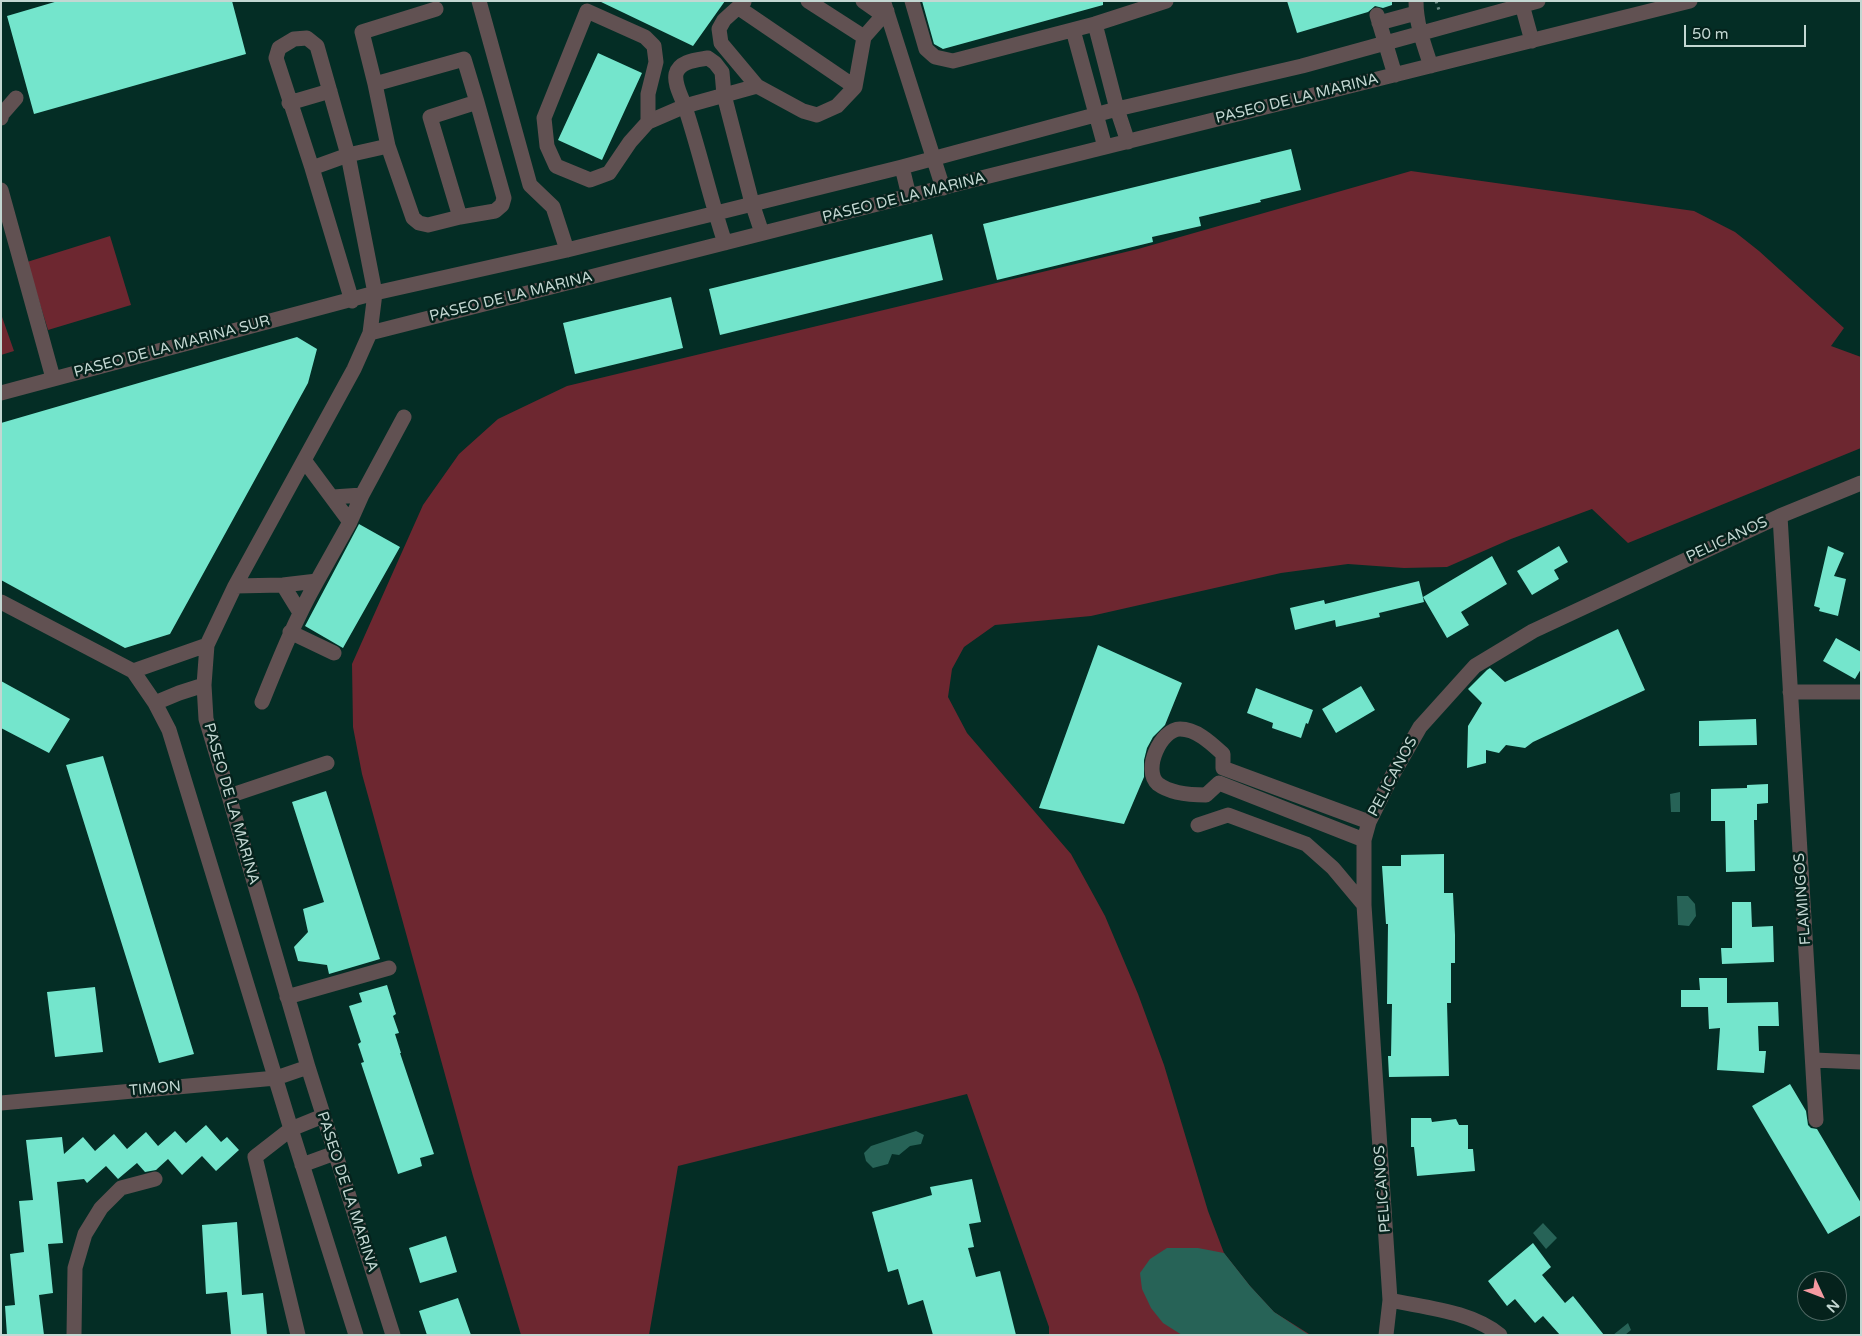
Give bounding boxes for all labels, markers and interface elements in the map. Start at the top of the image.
scale bar [1687,15,1810,47]
text: 50 m [1692,25,1729,43]
street label: PASEO DE LA MARINA [1214,70,1380,128]
street label: PASEO DE LA MARINA [821,169,987,227]
street label: PASEO DE LA MARINA [428,268,594,326]
street label: PASEO DE LA MARINA SUR [72,312,272,382]
street label: PELICANOS [1683,513,1771,567]
street label: PASEO DE LA MARINA [199,721,263,887]
street label: PELICANOS [1364,734,1422,820]
street label: FLAMINGOS [1791,852,1815,946]
street label: TIMON [128,1078,182,1100]
street label: PASEO DE LA MARINA [313,1110,381,1274]
street label: PELICANOS [1371,1145,1395,1233]
north arrow [1797,1271,1847,1321]
text: N [1823,1296,1843,1316]

